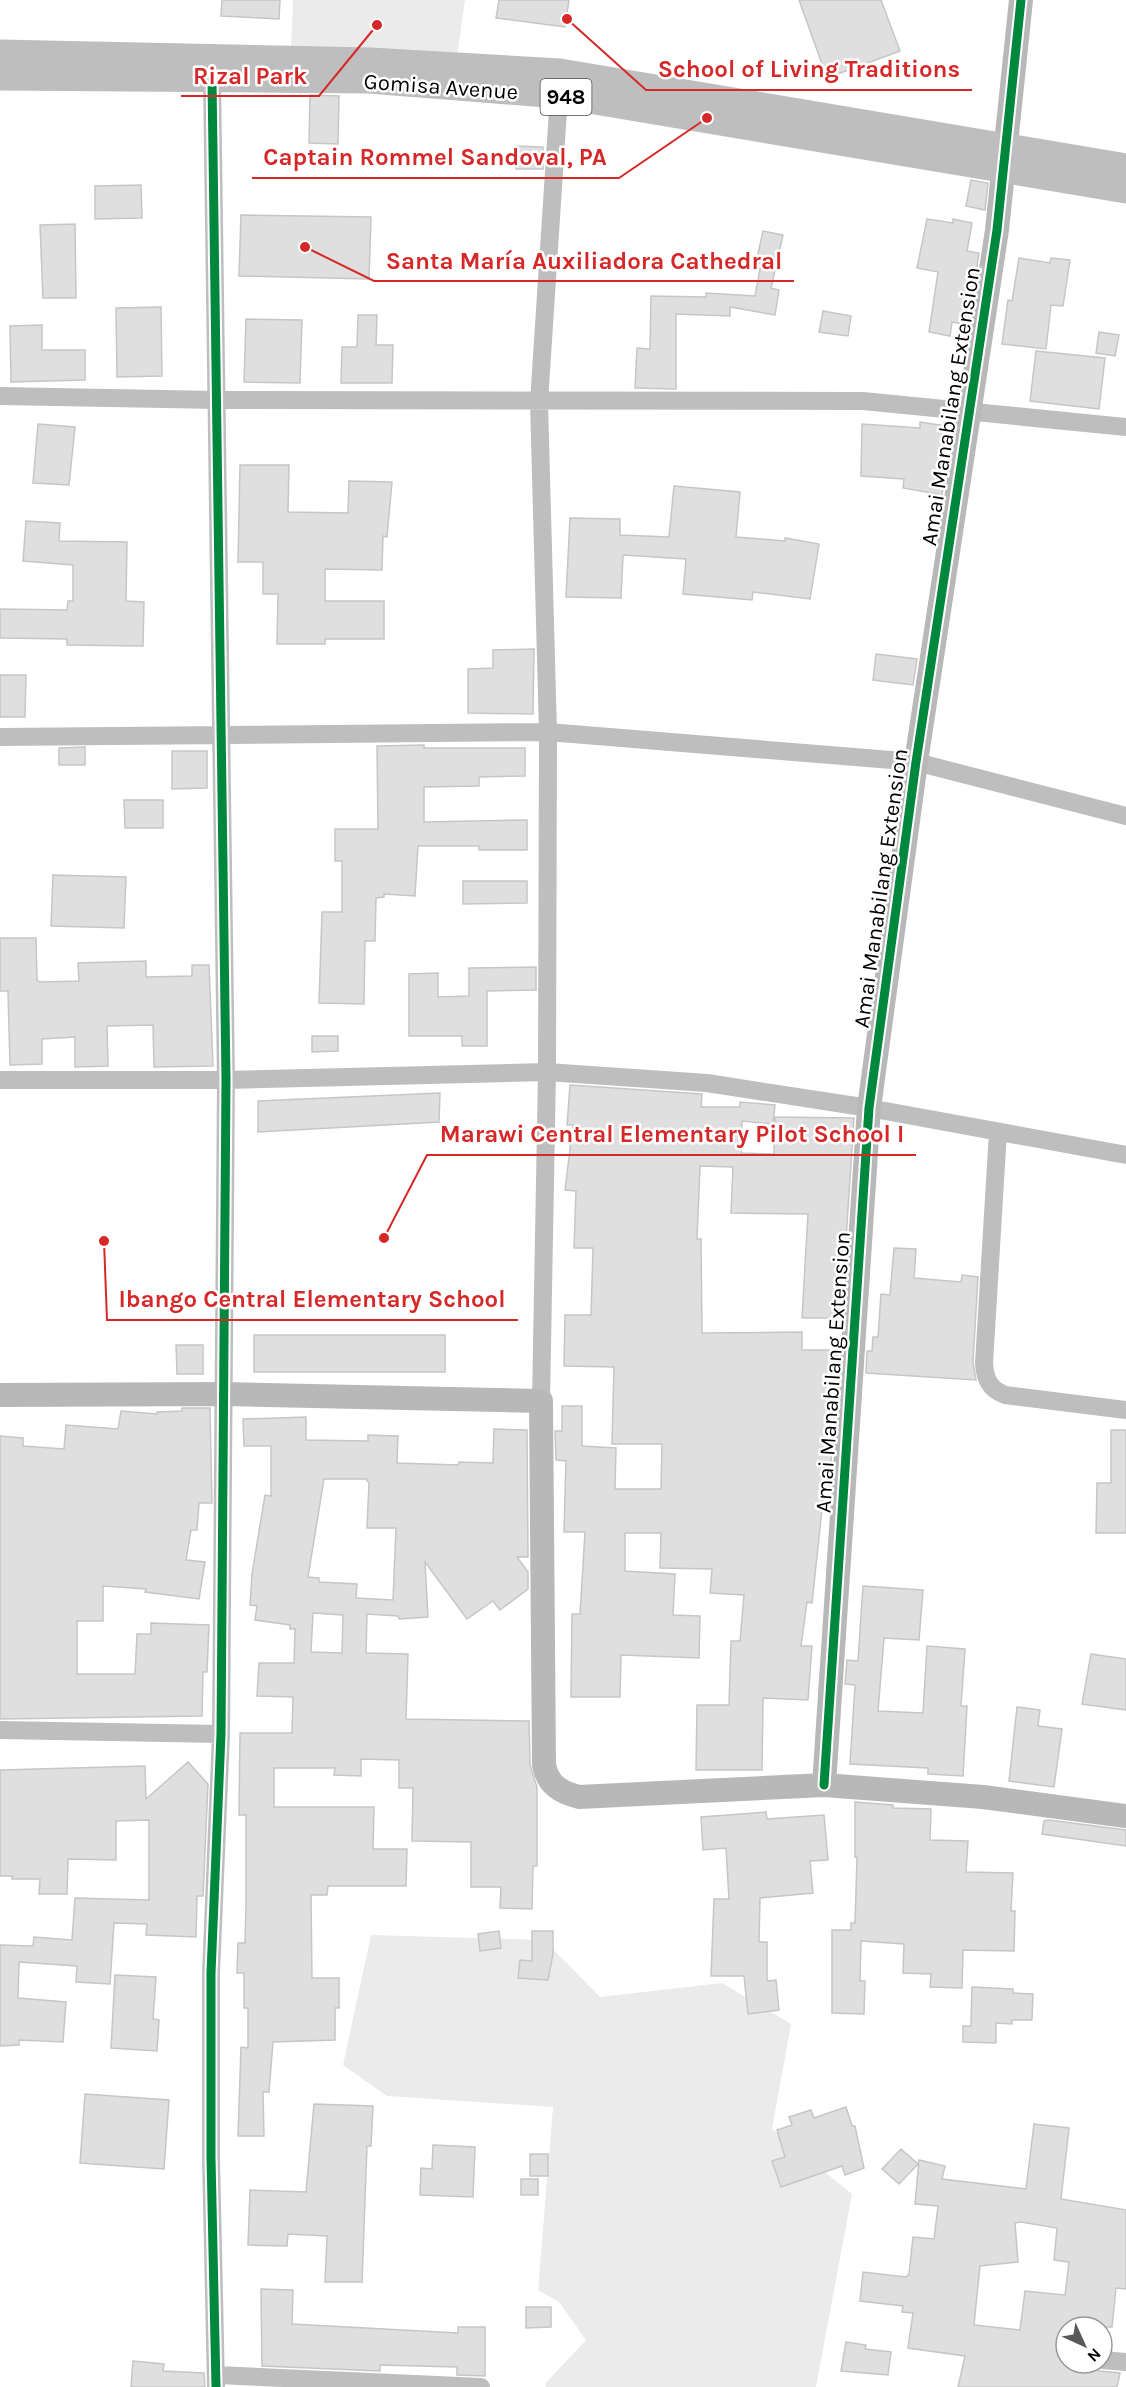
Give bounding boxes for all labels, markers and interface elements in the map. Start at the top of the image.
callout: School of Living Traditions [646,48,972,90]
callout: Rizal Park [181,54,319,96]
text: School of Living Traditions [658,55,960,83]
text: Rizal Park [193,62,307,90]
street label: Gomisa Avenue [363,69,519,105]
road number: 948 [540,79,592,115]
callout: Captain Rommel Sandoval, PA [252,136,619,178]
text: Captain Rommel Sandoval, PA [263,143,607,171]
callout: Santa María Auxiliadora Cathedral [374,239,794,281]
text: Santa María Auxiliadora Cathedral [386,247,782,275]
street label: Amai Manabilang Extension [916,265,986,547]
street label: Amai Manabilang Extension [848,747,913,1030]
callout: Marawi Central Elementary Pilot School I [427,1113,916,1155]
text: Marawi Central Elementary Pilot School I [440,1120,904,1148]
street label: Amai Manabilang Extension [810,1231,856,1514]
callout: Ibango Central Elementary School [107,1278,518,1320]
text: Ibango Central Elementary School [119,1285,505,1313]
north arrow [1054,2315,1114,2375]
text: N [1083,2344,1105,2366]

